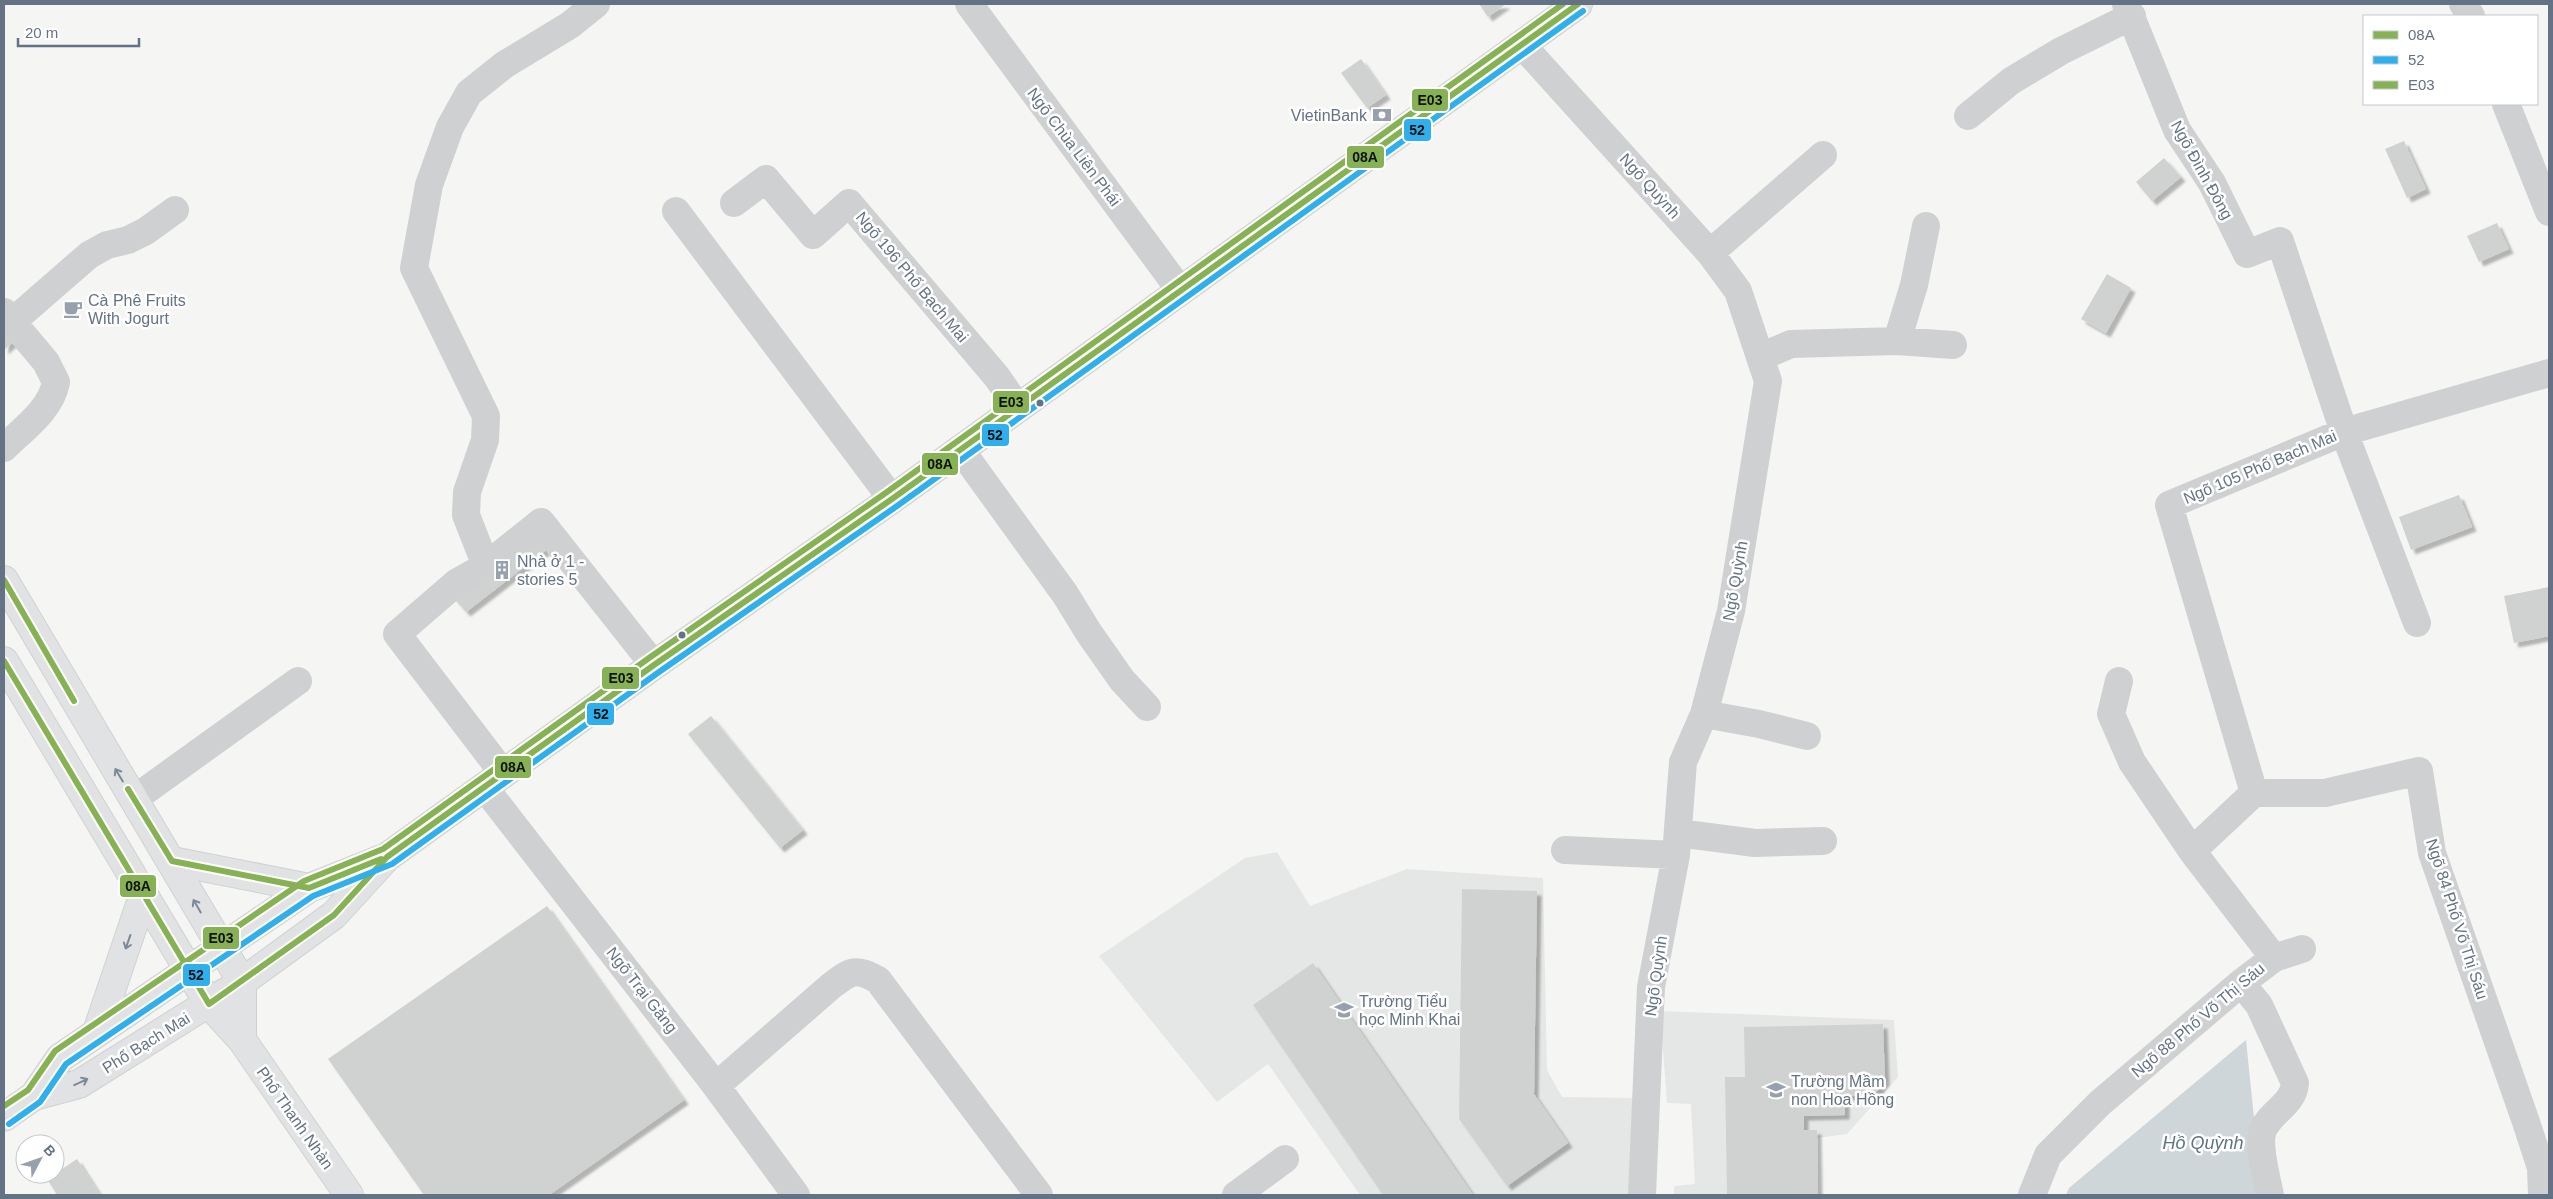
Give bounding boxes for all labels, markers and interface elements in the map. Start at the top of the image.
scale bar [18,15,139,47]
legend [2363,15,2538,105]
text: 20 m [25,24,58,41]
text: 08A [2408,26,2435,43]
text: 52 [2408,51,2425,68]
text: E03 [2408,76,2435,93]
street label: Ngõ Chùa Liên Phái [1024,85,1124,209]
line badge: E03 [1411,88,1449,112]
text: E03 [1418,92,1443,108]
bank icon: VietinBank [1371,104,1393,126]
place label: VietinBank [1291,107,1368,124]
line badge: 52 [1403,118,1432,142]
street label: Ngõ Đình Đông [2168,118,2236,222]
text: 52 [1409,122,1425,138]
line badge: 08A [1346,145,1385,169]
text: 08A [1352,149,1378,165]
street label: Ngõ Quỳnh [1617,150,1683,222]
street label: Ngõ 196 Phố Bạch Mai [853,209,971,345]
place label: Cà Phê Fruits With Jogurt [88,292,186,327]
cafe icon: Cà Phê Fruits With Jogurt [62,298,84,320]
line badge: E03 [992,390,1030,414]
text: E03 [999,394,1024,410]
unlabelled marker [1035,398,1045,408]
line badge: 52 [981,423,1010,447]
text: 52 [987,427,1003,443]
street label: Ngõ 105 Phố Bạch Mai [2181,427,2339,507]
line badge: 08A [921,452,959,476]
text: 08A [927,456,953,472]
street label: Ngõ Quỳnh [1720,540,1750,622]
place label: Nhà ở 1 - stories 5 [517,553,584,588]
building icon: Nhà ở 1 - stories 5 [491,559,513,581]
unlabelled marker [677,630,687,640]
line badge: E03 [601,666,640,690]
text: E03 [609,670,634,686]
line badge: 52 [586,702,615,726]
text: 52 [593,706,609,722]
line badge: 08A [494,755,532,779]
text: 08A [500,759,526,775]
one-way arrow [114,768,124,782]
street label: Ngõ 84 Phố Võ Thị Sáu [2423,837,2491,1001]
line badge: 08A [119,874,157,898]
text: 08A [125,878,151,894]
one-way arrow [192,898,202,913]
line badge: E03 [202,926,240,950]
text: E03 [209,930,234,946]
one-way arrow [122,934,132,950]
street label: Ngõ Quỳnh [1642,935,1670,1017]
street label: Ngõ Trại Găng [603,944,681,1036]
street label: Ngõ 88 Phố Võ Thị Sáu [2128,960,2268,1080]
line badge: 52 [182,963,211,987]
text: 52 [188,967,204,983]
place label: Trường Tiểu học Minh Khai [1359,993,1460,1028]
school or university icon: Trường Tiểu học Minh Khai [1333,999,1355,1021]
street label: Phố Bạch Mai [99,1009,193,1077]
street label: Phố Thanh Nhàn [253,1064,337,1172]
place label: Trường Mầm non Hoa Hồng [1791,1073,1894,1108]
one-way arrow [73,1077,88,1087]
school or university icon: Trường Mầm non Hoa Hồng [1765,1079,1787,1101]
water label: Hồ Quỳnh [2162,1133,2244,1153]
north arrow [15,1134,65,1184]
text: B [40,1141,59,1160]

